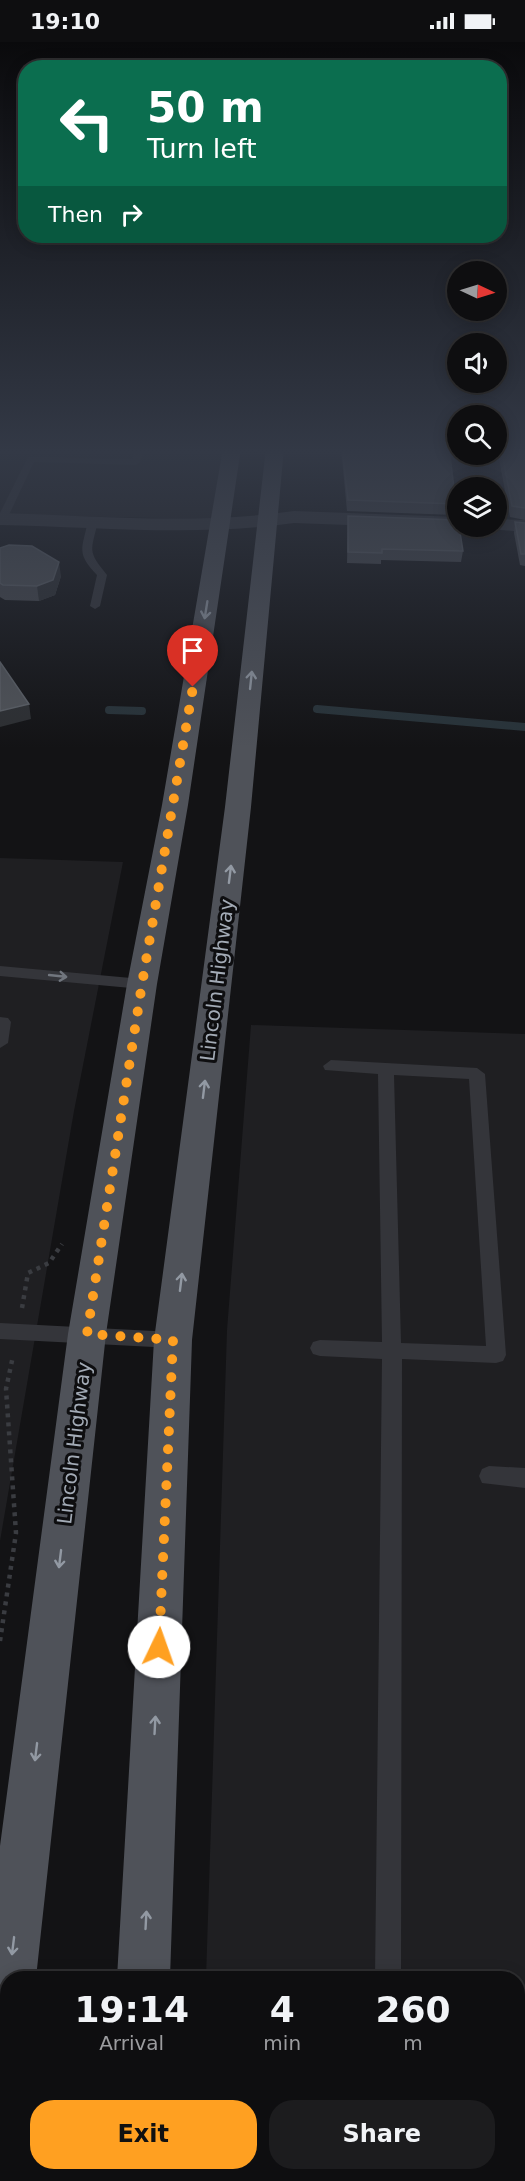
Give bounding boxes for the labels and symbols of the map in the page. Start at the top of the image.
north arrow [447,261,507,321]
one-way arrow [200,599,211,619]
pin [167,625,218,687]
one-way arrow [246,671,257,691]
one-way arrow [224,865,235,884]
street label: Lincoln Highway [195,897,239,1063]
one-way arrow [48,971,68,982]
one-way arrow [199,1079,210,1099]
one-way arrow [175,1273,186,1293]
street label: Lincoln Highway [52,1360,96,1526]
one-way arrow [54,1548,65,1568]
position arrow [127,1615,191,1679]
one-way arrow [150,1716,161,1736]
one-way arrow [30,1742,41,1762]
one-way arrow [141,1911,152,1931]
one-way arrow [7,1935,18,1955]

